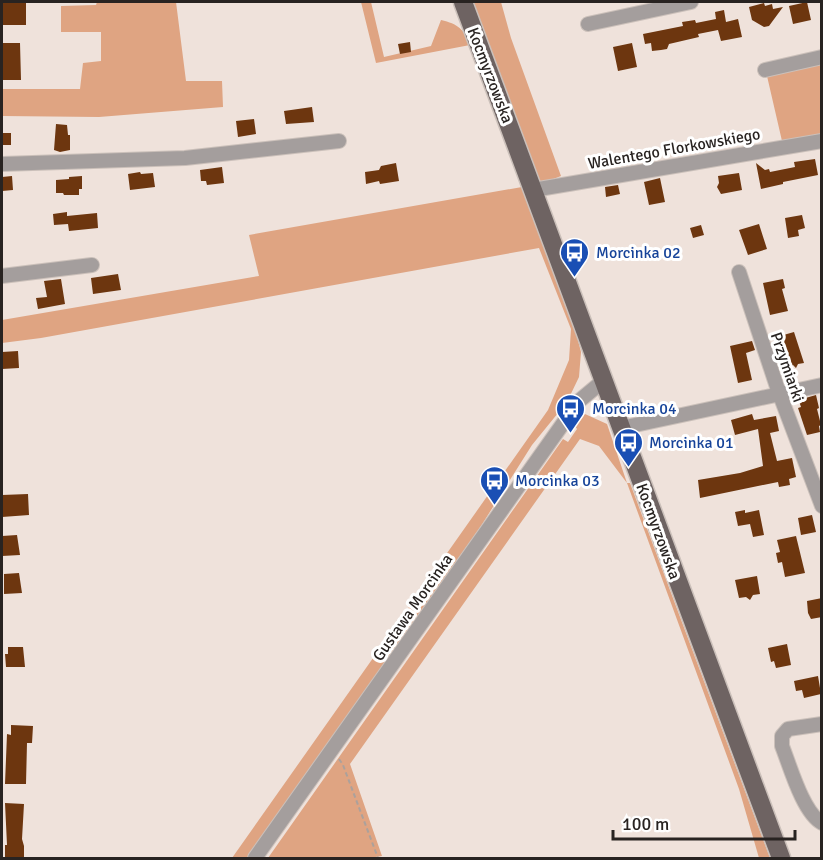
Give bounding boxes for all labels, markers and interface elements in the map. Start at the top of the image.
street label: Kocmyrzowska [463,25,517,126]
street label: Walentego Florkowskiego [586,124,762,174]
bus stop icon: Morcinka 02 [559,236,591,278]
place label: Morcinka 02 [596,243,681,263]
street label: Przymiarki [766,330,808,405]
bus stop icon: Morcinka 04 [555,392,587,434]
place label: Morcinka 04 [592,399,677,419]
bus stop icon: Morcinka 01 [612,426,644,468]
place label: Morcinka 01 [649,433,734,453]
bus stop icon: Morcinka 03 [478,464,510,506]
place label: Morcinka 03 [515,471,600,491]
street label: Kocmyrzowska [631,481,685,582]
street label: Gustawa Morcinka [368,550,457,665]
scale bar [613,803,794,841]
text: 100 m [622,813,669,835]

